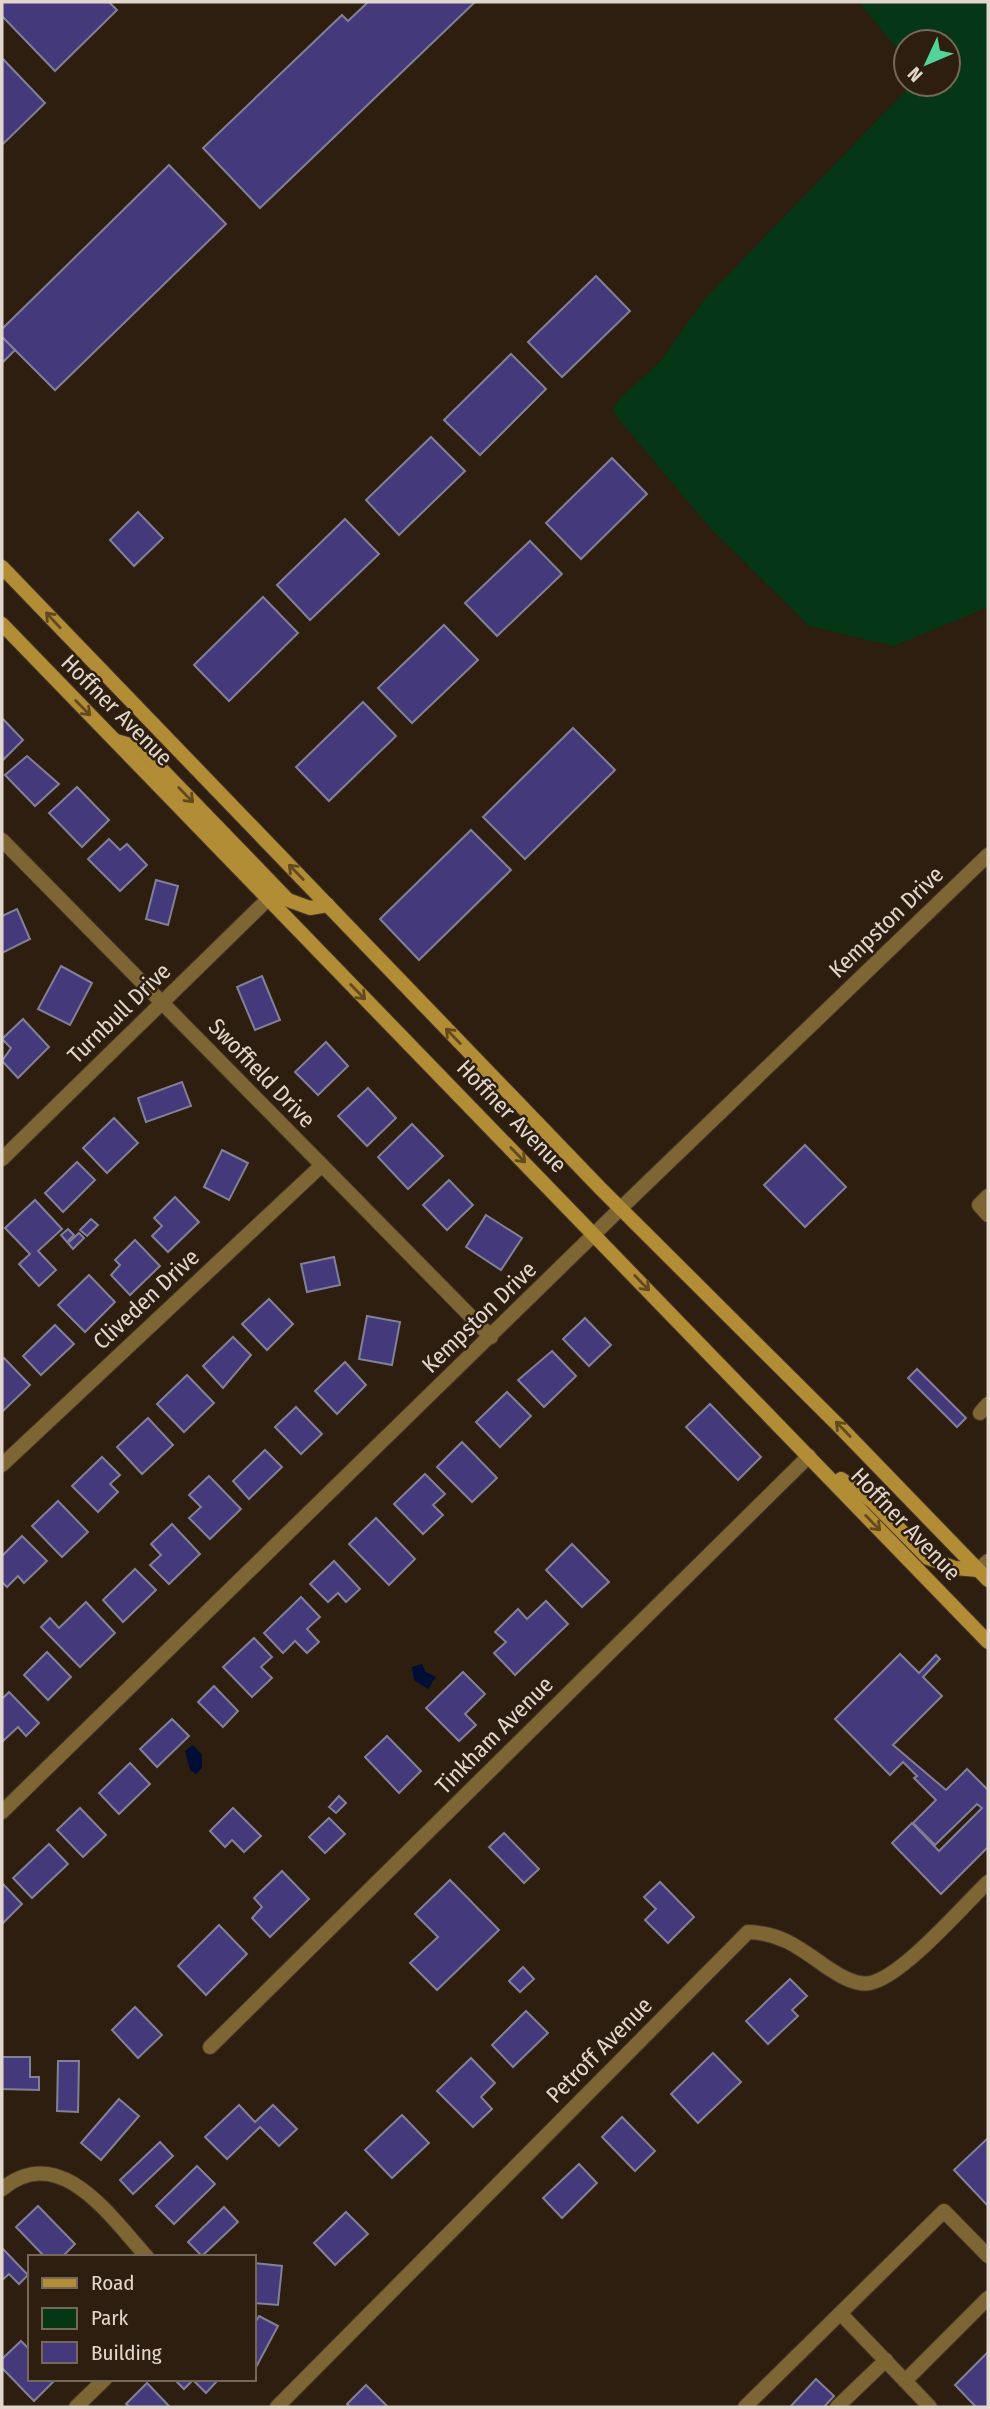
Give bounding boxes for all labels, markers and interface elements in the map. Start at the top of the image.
north arrow [892,28,962,98]
text: N [903,62,927,87]
one-way arrow [44,612,61,629]
street label: Hoffner Avenue [55,648,179,772]
one-way arrow [75,699,92,716]
one-way arrow [178,786,195,803]
street label: Kempston Drive [823,860,949,984]
one-way arrow [287,864,304,881]
street label: Turnbull Drive [62,957,176,1069]
one-way arrow [350,983,367,1000]
street label: Swoffield Drive [203,1012,321,1134]
one-way arrow [445,1028,462,1045]
street label: Hoffner Avenue [451,1054,573,1178]
one-way arrow [509,1146,526,1163]
street label: Cliveden Drive [87,1243,205,1355]
street label: Kempston Drive [416,1255,542,1379]
one-way arrow [634,1274,651,1291]
one-way arrow [834,1421,851,1438]
street label: Hoffner Avenue [845,1462,967,1586]
one-way arrow [865,1514,882,1531]
street label: Tinkham Avenue [429,1670,559,1800]
street label: Petroff Avenue [540,1991,658,2109]
legend [28,2255,256,2381]
text: Road [91,2270,135,2296]
text: Park [91,2305,129,2331]
text: Building [91,2340,162,2366]

